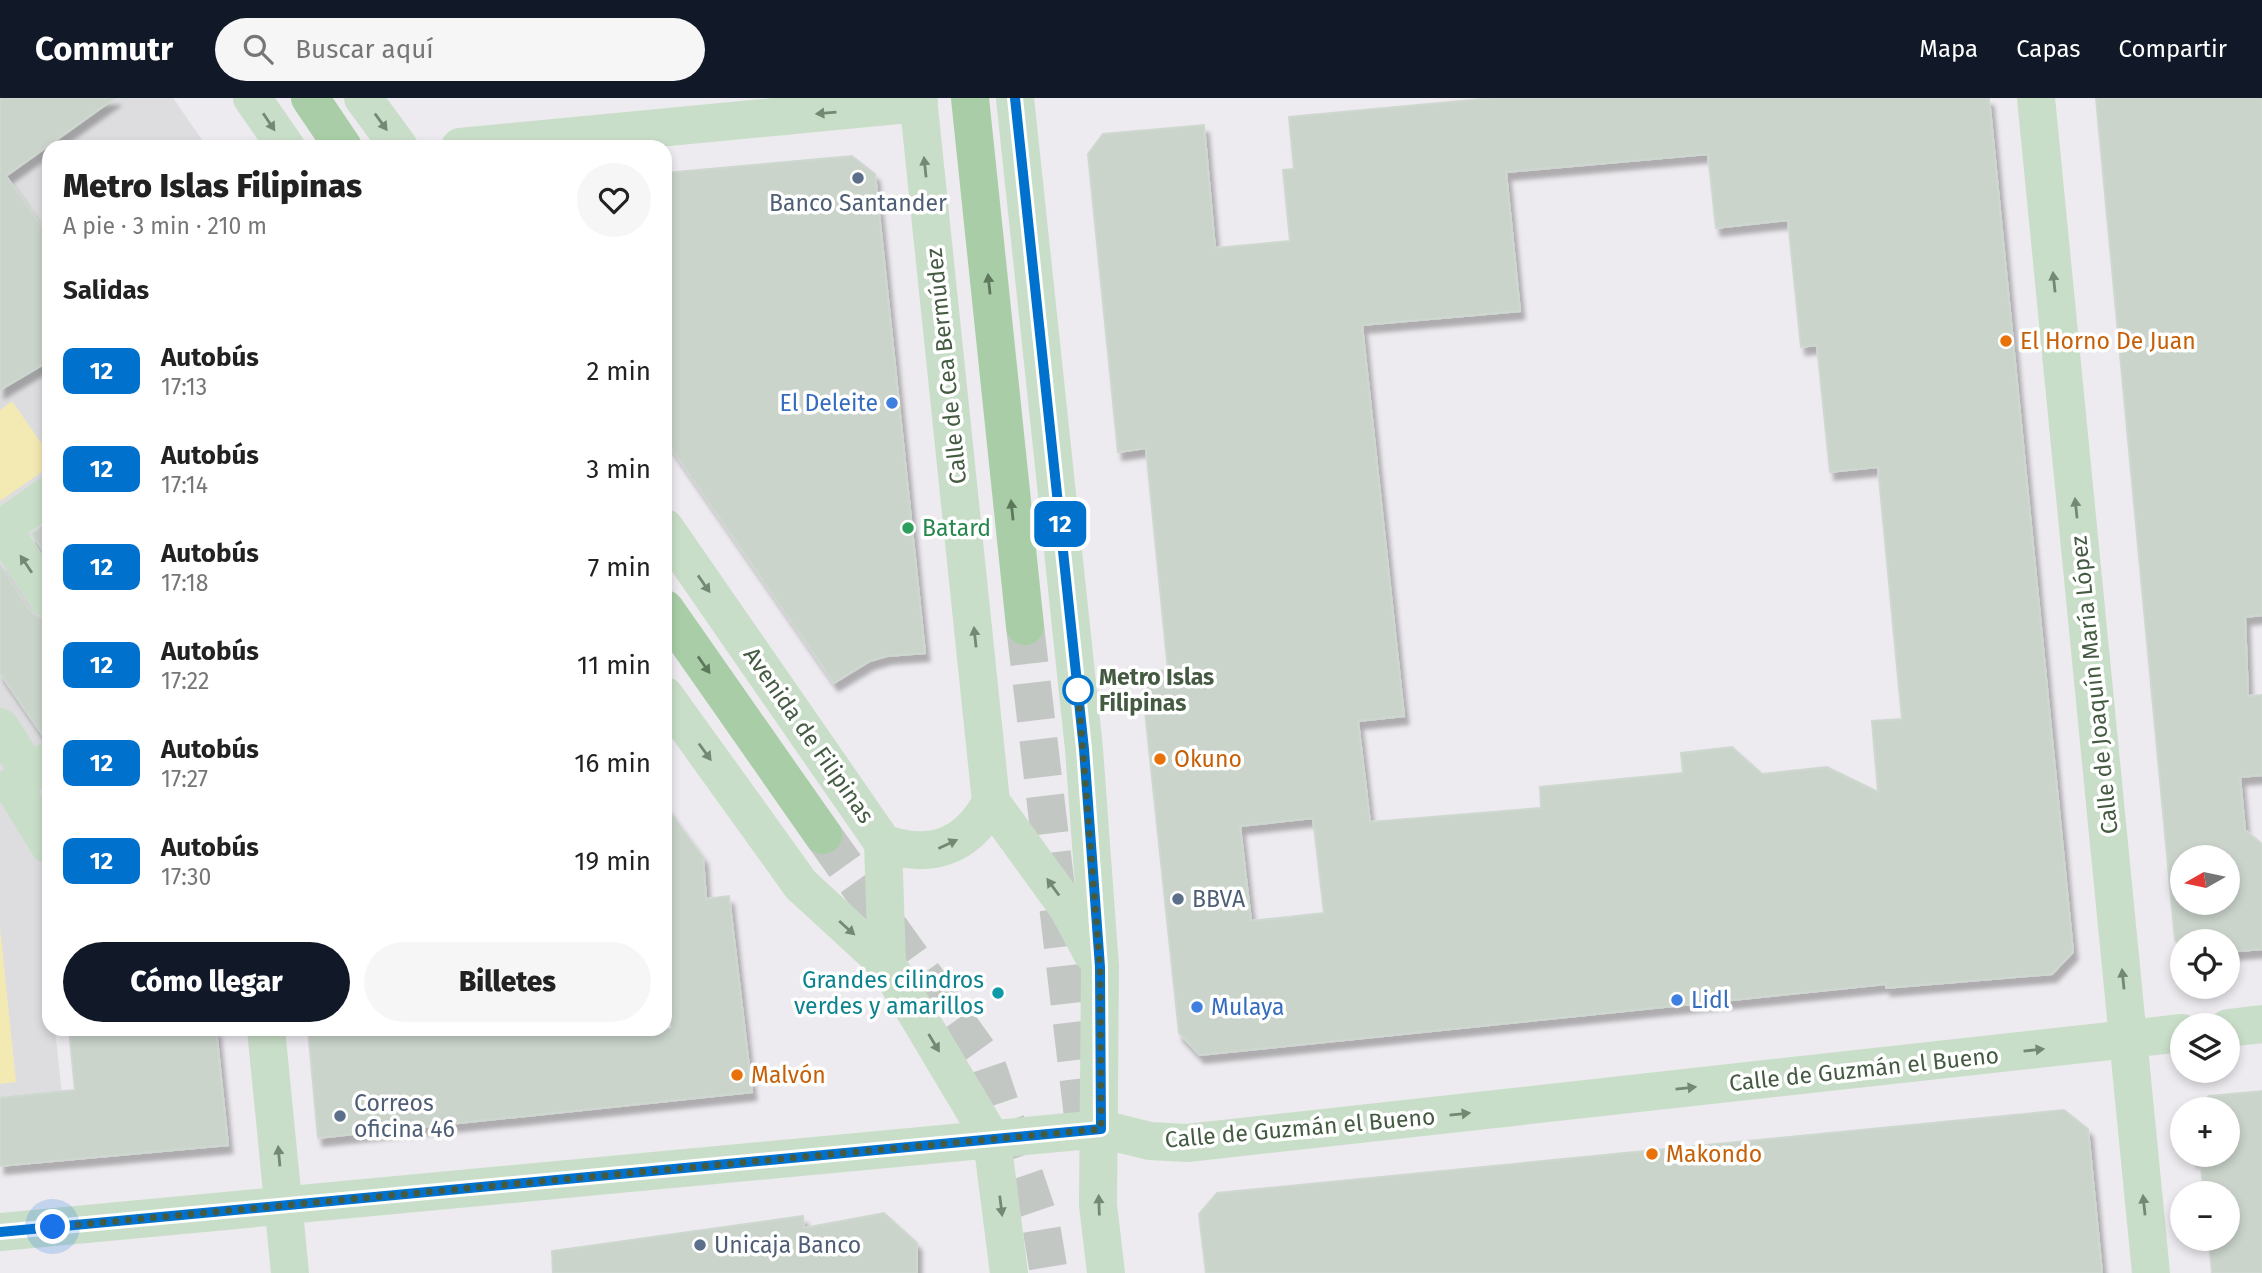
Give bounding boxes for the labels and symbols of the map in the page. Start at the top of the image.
one-way arrow [815,108,837,119]
one-way arrow [262,113,275,132]
one-way arrow [374,113,388,132]
one-way arrow [920,156,931,178]
marker: Banco Santander [850,170,866,186]
place label: Banco Santander [769,189,947,217]
street label: Calle de Cea Bermúdez [920,247,972,485]
one-way arrow [2048,271,2059,293]
one-way arrow [983,272,994,294]
place label: El Horno De Juan [2020,327,2196,355]
marker: El Horno De Juan [1998,333,2014,349]
place label: El Deleite [780,389,878,417]
marker: El Deleite [884,395,900,411]
one-way arrow [2070,497,2081,519]
one-way arrow [1007,499,1018,521]
line badge: 12 [1028,501,1092,547]
place label: Batard [922,514,991,542]
marker: Batard [900,520,916,536]
street label: Calle de Joaquín María López [2064,534,2124,836]
one-way arrow [19,554,32,573]
one-way arrow [697,575,711,593]
one-way arrow [969,626,980,648]
street label: Avenida de Filipinas [738,642,880,828]
one-way arrow [697,656,711,674]
place label: Metro Islas Filipinas [1099,663,1214,717]
marker: Metro Islas Filipinas [1063,675,1093,705]
one-way arrow [698,742,712,761]
place label: Okuno [1174,745,1242,773]
marker: Okuno [1152,751,1168,767]
one-way arrow [938,838,959,850]
north arrow [2170,845,2240,915]
one-way arrow [1047,878,1061,896]
place label: BBVA [1192,885,1246,913]
marker: BBVA [1170,891,1186,907]
one-way arrow [838,919,855,935]
place label: Grandes cilindros verdes y amarillos [794,966,984,1020]
one-way arrow [2117,967,2128,989]
marker: Grandes cilindros verdes y amarillos [990,985,1006,1001]
place label: Lidl [1691,986,1730,1014]
marker: Lidl [1669,992,1685,1008]
place label: Mulaya [1211,993,1285,1021]
marker: Mulaya [1189,999,1205,1015]
one-way arrow [928,1034,941,1053]
street label: Calle de Guzmán el Bueno [1728,1041,2000,1097]
one-way arrow [2023,1044,2045,1055]
place label: Malvón [751,1061,826,1089]
marker: Malvón [729,1067,745,1083]
one-way arrow [1675,1083,1697,1094]
place label: Correos oficina 46 [354,1089,455,1143]
street label: Calle de Guzmán el Bueno [1164,1102,1436,1154]
marker: Correos oficina 46 [332,1108,348,1124]
one-way arrow [1449,1108,1471,1119]
place label: Makondo [1666,1140,1762,1168]
one-way arrow [273,1145,284,1167]
marker: Makondo [1644,1146,1660,1162]
one-way arrow [1093,1194,1104,1216]
one-way arrow [2139,1194,2150,1216]
one-way arrow [996,1195,1007,1217]
your location [35,1209,70,1244]
place label: Unicaja Banco [714,1231,861,1259]
marker: Unicaja Banco [692,1237,708,1253]

